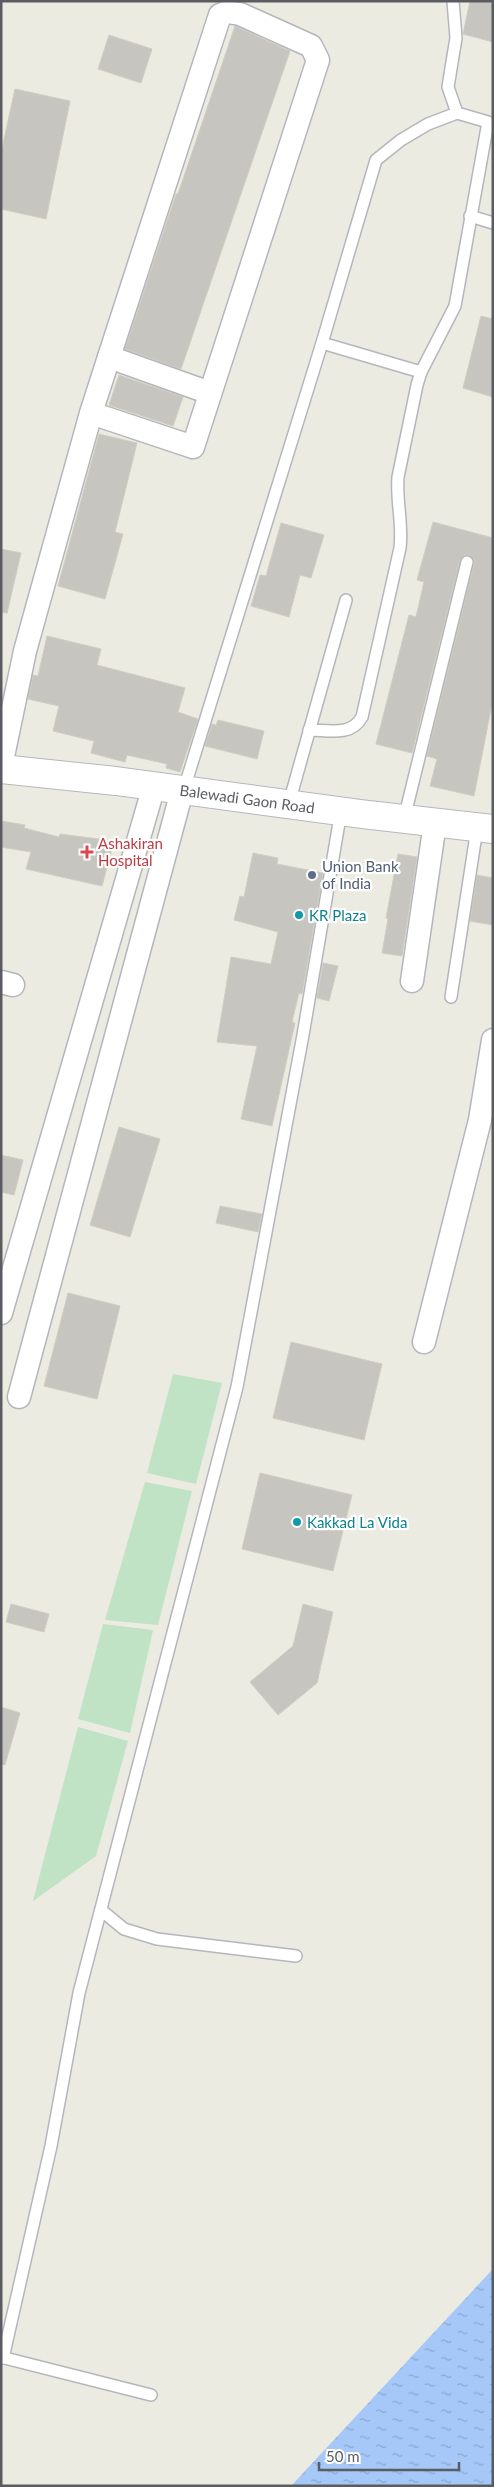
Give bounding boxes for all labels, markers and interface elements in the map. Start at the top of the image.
street label: Balewadi Gaon Road [179,781,316,817]
place label: Ashakiran Hospital [98,834,163,869]
marker: Ashakiran Hospital [80,845,94,859]
place label: Union Bank of India [322,857,399,892]
marker: Union Bank of India [306,869,318,881]
place label: KR Plaza [309,906,366,924]
marker: KR Plaza [293,909,305,921]
place label: Kakkad La Vida [307,1513,407,1531]
marker: Kakkad La Vida [291,1516,303,1528]
scale bar [319,2440,459,2472]
text: 50 m [326,2447,360,2465]

